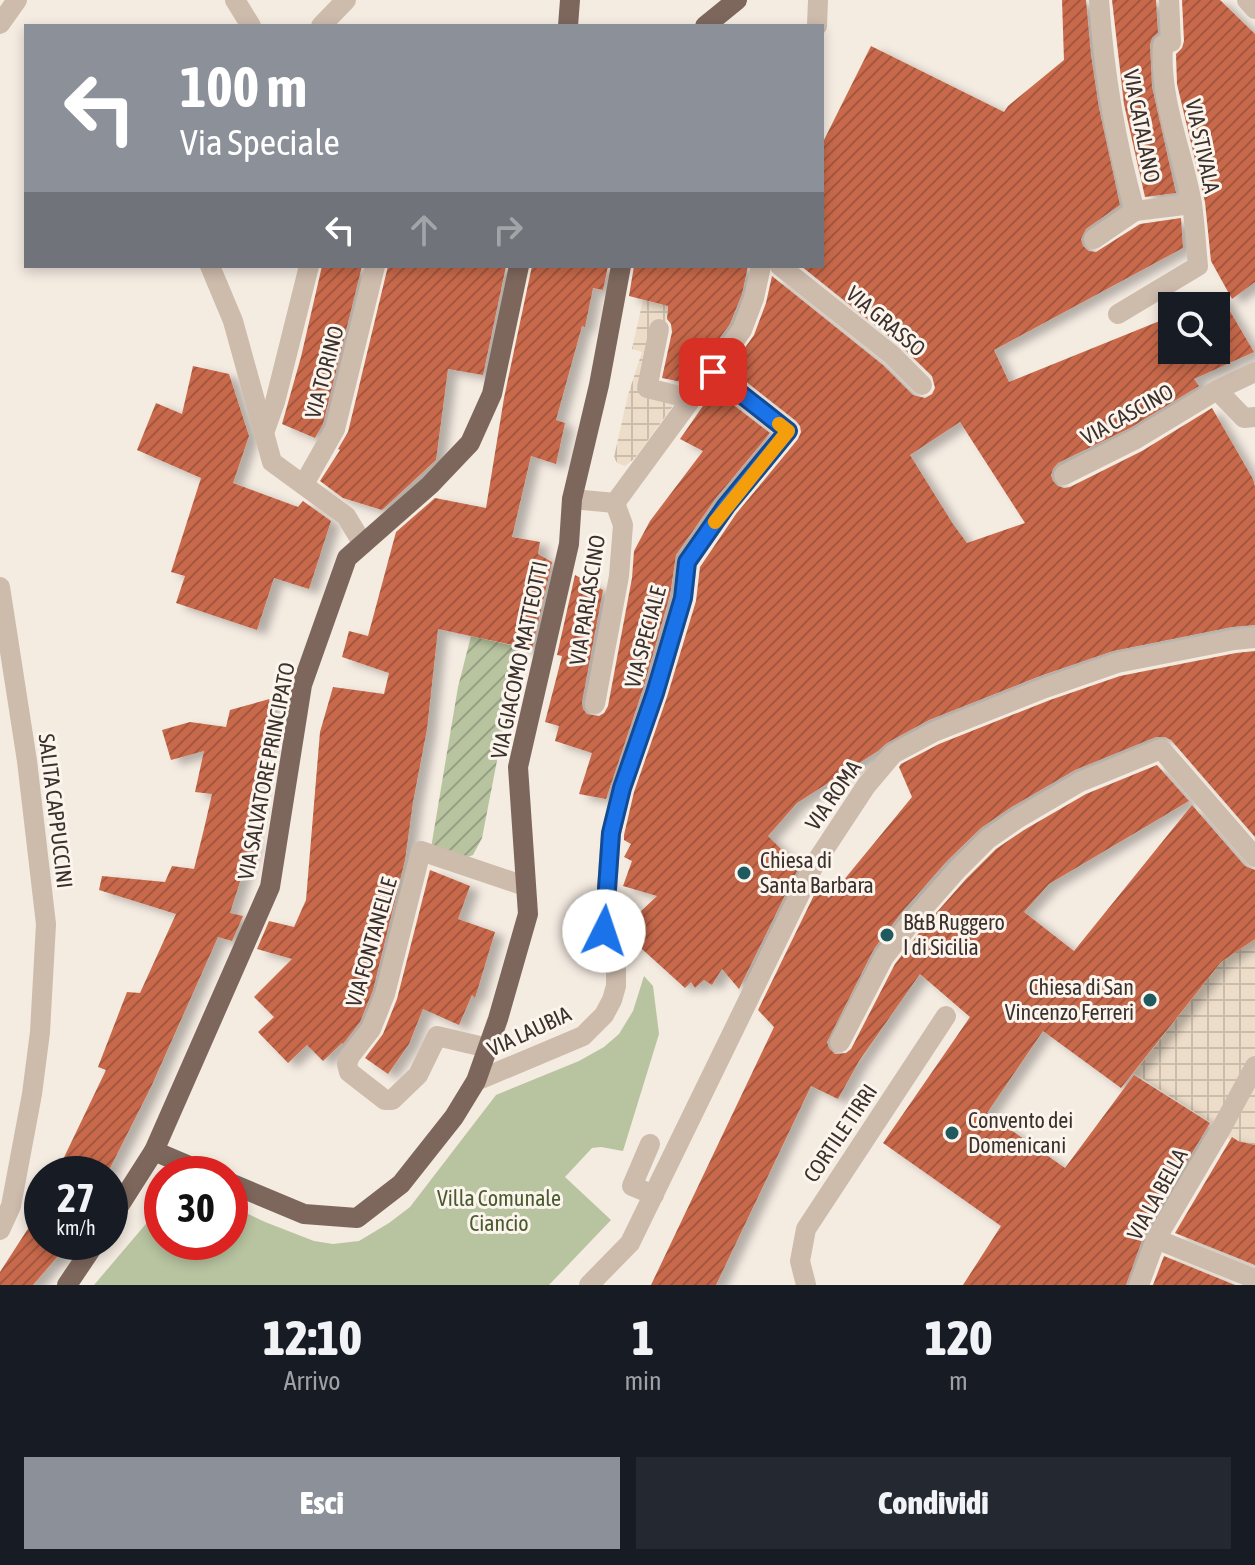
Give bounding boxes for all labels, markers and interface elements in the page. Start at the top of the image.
text: 100 m [180,55,307,119]
icon: left [48,56,152,160]
street label: VIA CATALANO [1118,67,1166,185]
street label: VIA STIVALA [1180,97,1226,195]
text: Via Speciale [180,121,340,163]
icon: left [318,208,362,252]
icon: ahead [402,208,446,252]
icon: right [486,208,530,252]
street label: VIA GRASSO [841,281,931,361]
map controls [1158,292,1230,364]
button: search [1158,292,1230,364]
street label: VIA TORINO [299,323,349,421]
pin [679,338,747,406]
icon: arrive [691,350,735,394]
street label: VIA CASCINO [1076,378,1178,450]
street label: VIA PARLASCINO [564,533,610,667]
street label: VIA GIACOMO MATTEOTTI [485,559,553,761]
street label: VIA SPECIALE [619,583,671,690]
street label: VIA SALVATORE PRINCIPATO [232,660,300,882]
street label: SALITA CAPPUCCINI [34,732,78,890]
street label: VIA ROMA [800,755,867,835]
place label: Chiesa di Santa Barbara [760,847,874,898]
marker: Chiesa di Santa Barbara [735,864,753,882]
street label: VIA FONTANELLE [340,874,402,1010]
position arrow [562,889,646,973]
place label: B&B Ruggero I di Sicilia [903,909,1005,960]
marker: B&B Ruggero I di Sicilia [878,926,896,944]
place label: Chiesa di San Vincenzo Ferreri [1005,974,1134,1025]
marker: Chiesa di San Vincenzo Ferreri [1141,991,1159,1009]
street label: VIA LAUBIA [483,1000,575,1062]
street label: CORTILE TIRRI [798,1079,882,1187]
place label: Convento dei Domenicani [968,1107,1073,1158]
marker: Convento dei Domenicani [943,1124,961,1142]
street label: VIA LA BELLA [1121,1144,1193,1244]
speed limit sign: 30 [144,1156,248,1260]
text: 27 [57,1175,95,1220]
park label: Villa Comunale Ciancio [437,1185,561,1236]
text: km/h [56,1216,96,1239]
text: 12:10 [263,1310,362,1365]
text: 1 [632,1310,654,1365]
text: 120 [925,1310,992,1365]
text: Arrivo [284,1366,341,1396]
text: min [624,1366,662,1396]
text: m [949,1366,968,1396]
button: Esci [24,1457,620,1549]
button: Condividi [636,1457,1231,1549]

